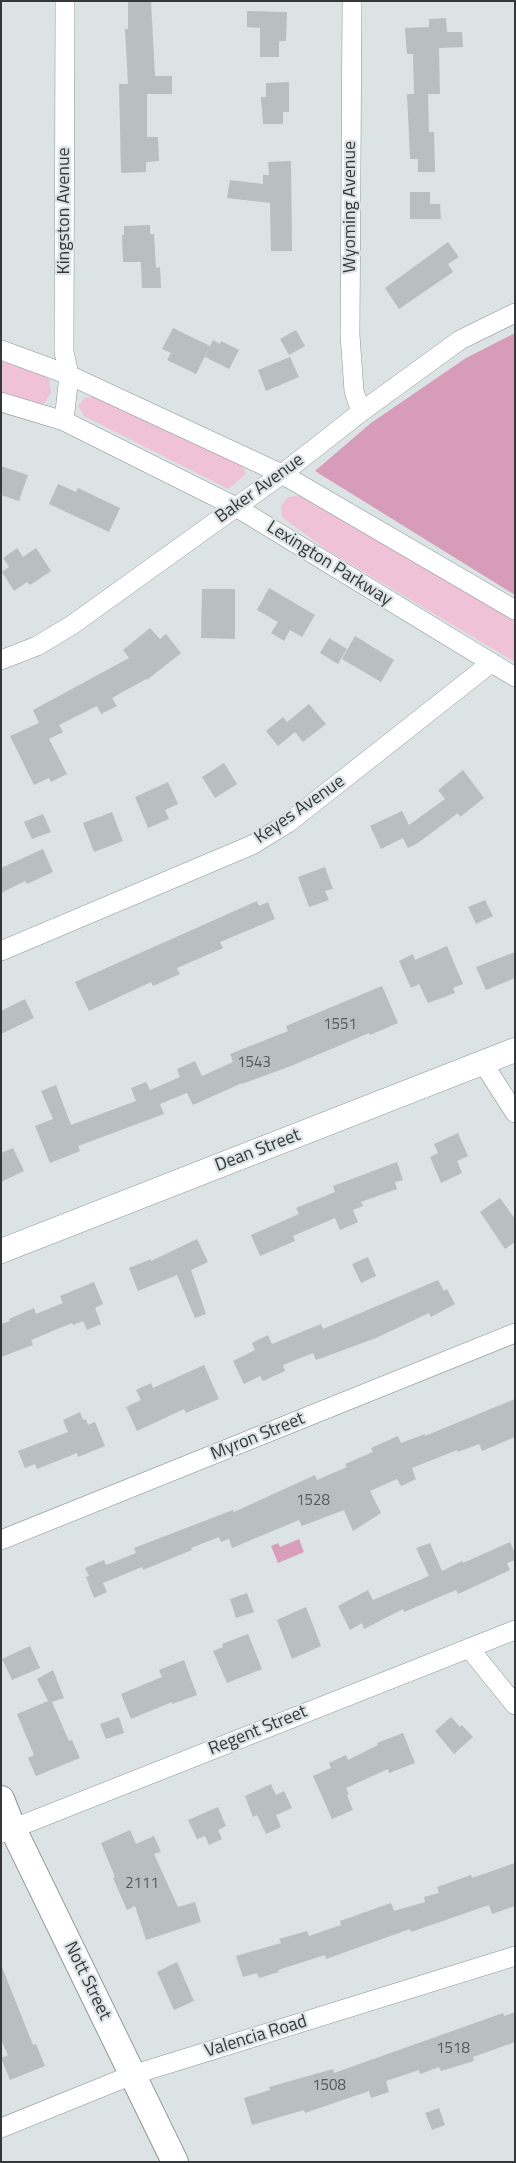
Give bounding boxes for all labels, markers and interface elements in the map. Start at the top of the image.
street label: Wyoming Avenue [340,141,362,273]
street label: Kingston Avenue [54,147,76,275]
street label: Baker Avenue [212,450,308,528]
street label: Lexington Parkway [262,517,396,611]
street label: Keyes Avenue [251,771,349,849]
house number: 1551 [323,1016,357,1034]
house number: 1543 [237,1054,271,1072]
street label: Dean Street [212,1125,304,1177]
street label: Myron Street [208,1408,308,1466]
house number: 1528 [296,1492,330,1510]
street label: Regent Street [205,1701,311,1761]
house number: 2111 [125,1875,159,1893]
street label: Nott Street [59,1938,115,2024]
street label: Valencia Road [202,2011,310,2063]
house number: 1518 [436,2040,470,2058]
house number: 1508 [312,2077,346,2095]

